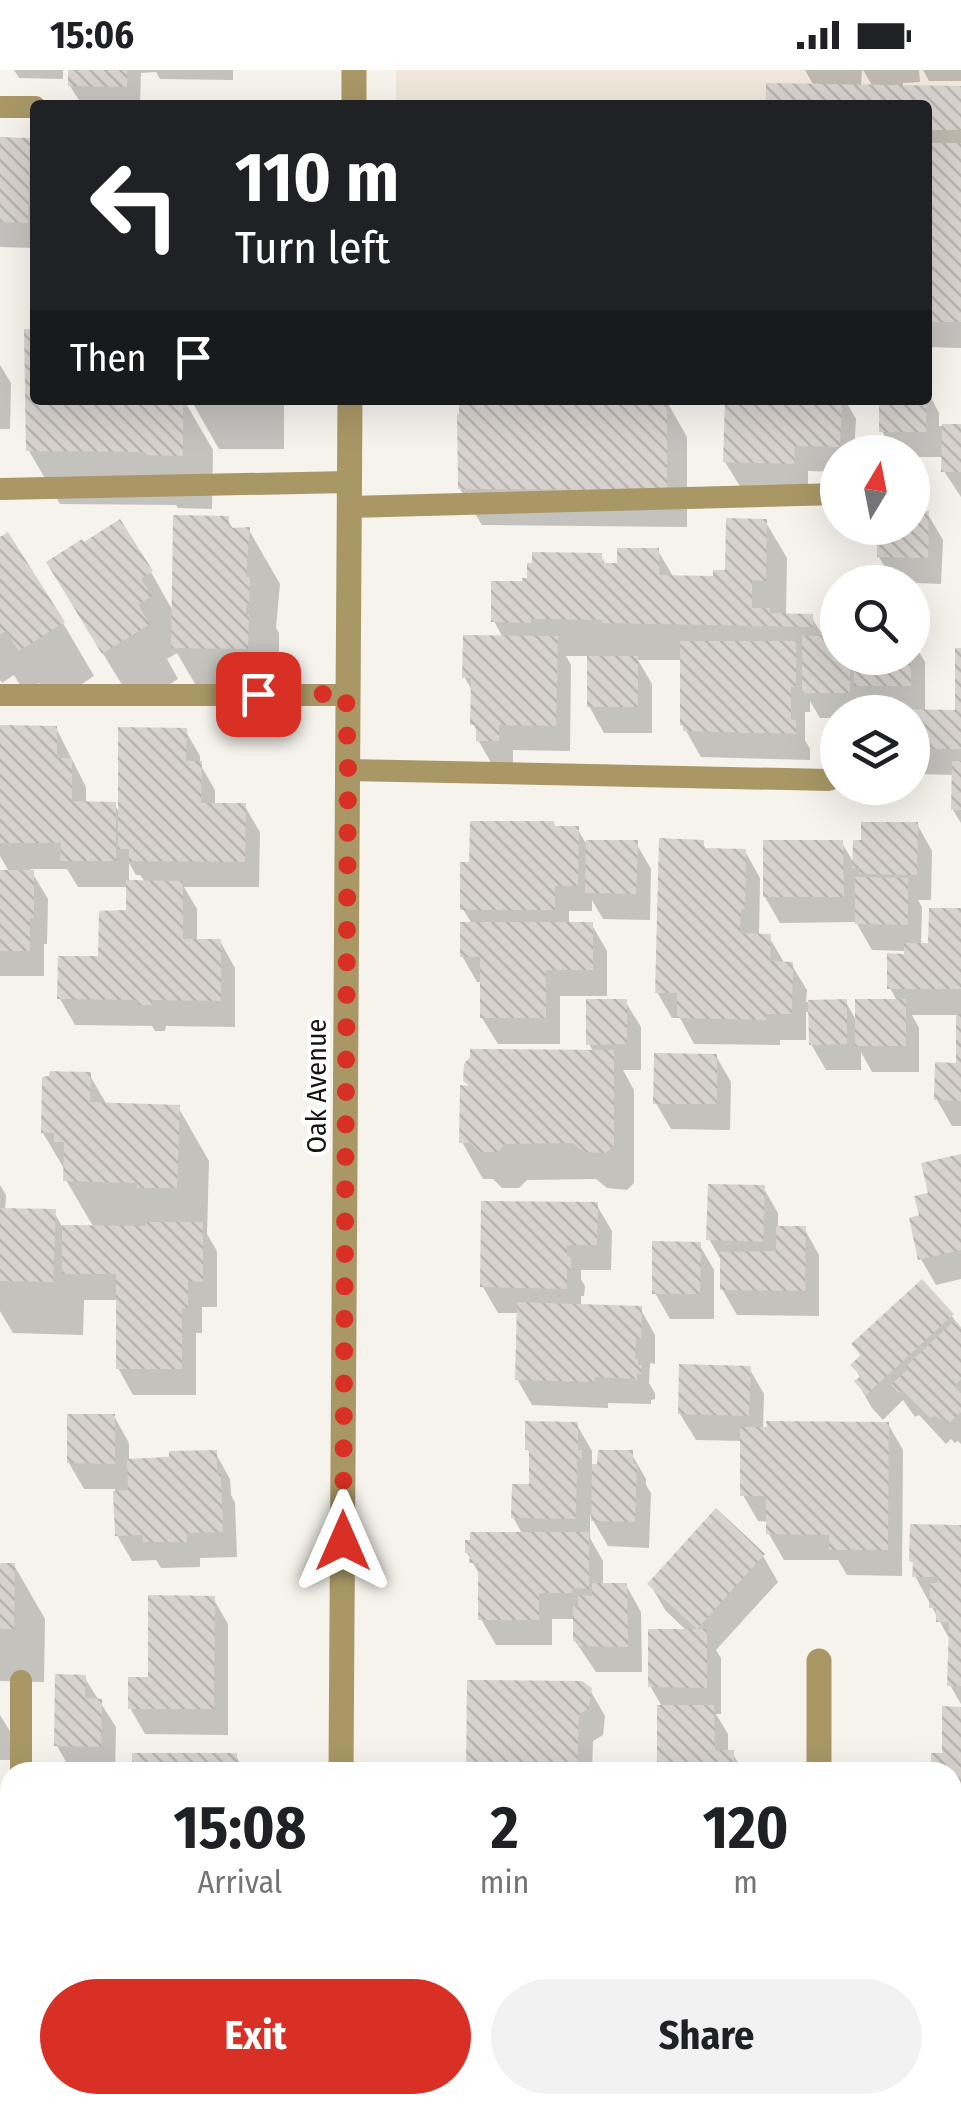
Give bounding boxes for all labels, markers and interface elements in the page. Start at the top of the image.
text: 15:06 [50,12,134,58]
text: 110 m [235,136,399,220]
icon: left [70,140,200,270]
text: Turn left [235,221,390,275]
icon: arrive [166,330,221,385]
text: Then [70,335,146,381]
north arrow [820,435,930,545]
map controls [820,435,930,805]
button: search [820,565,930,675]
pin [216,652,301,737]
icon: arrive [231,667,286,722]
button: layers [820,695,930,805]
street label: Oak Avenue [300,1019,333,1153]
position arrow [291,1489,395,1593]
text: 15:08 [173,1792,306,1864]
text: 2 [491,1792,518,1864]
text: 120 [703,1792,789,1864]
text: Arrival [197,1863,282,1901]
text: min [480,1863,529,1901]
text: m [733,1863,758,1901]
button: Exit [40,1979,471,2094]
button: Share [491,1979,922,2094]

